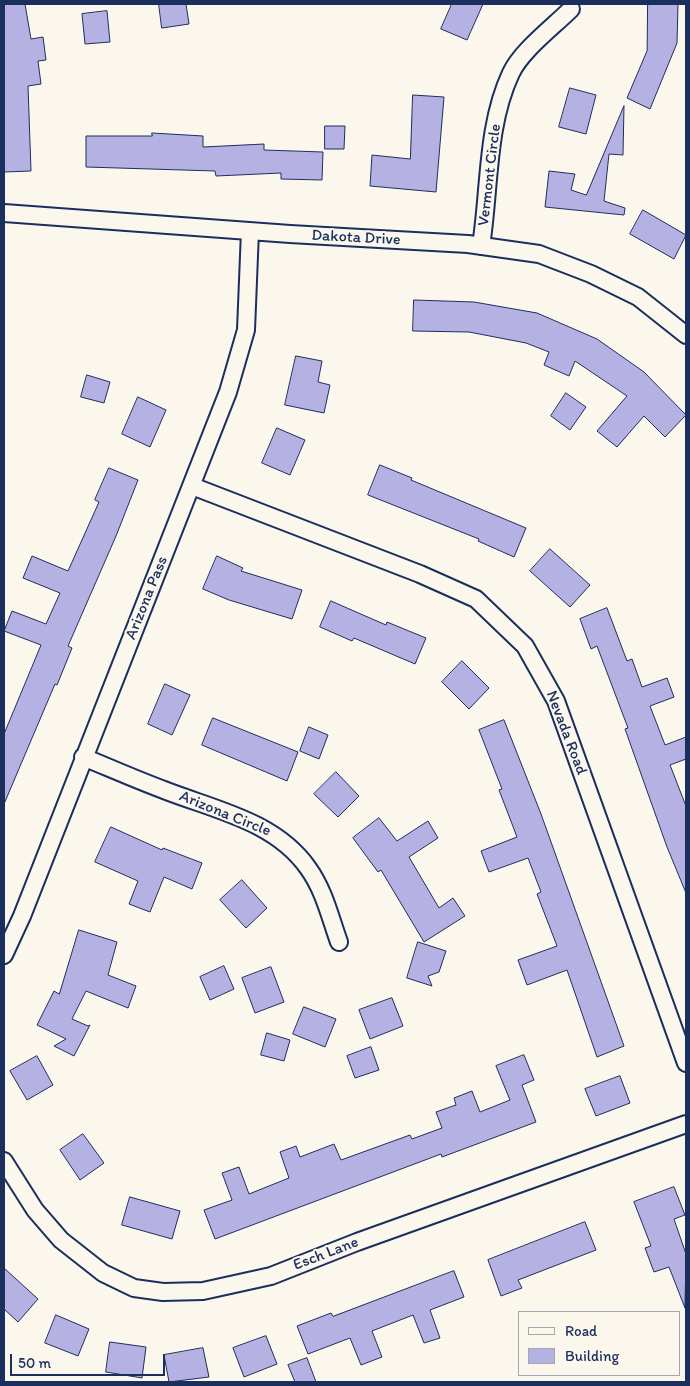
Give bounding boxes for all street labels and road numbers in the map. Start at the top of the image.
street label: Vermont Circle [474,123,506,227]
street label: Dakota Drive [311,226,401,250]
street label: Arizona Pass [122,553,172,643]
street label: Nevada Road [541,688,591,778]
street label: Arizona Circle [176,787,274,841]
street label: Esch Lane [291,1233,361,1275]

